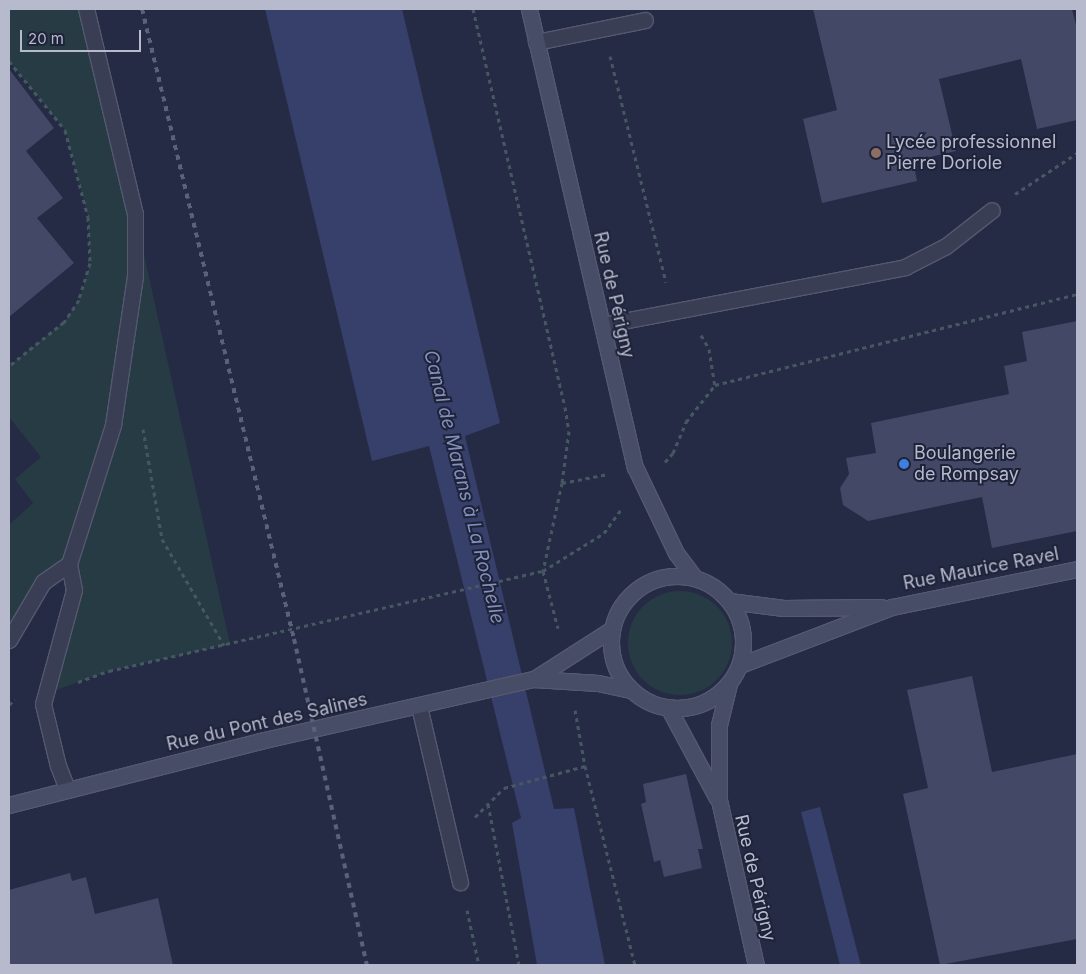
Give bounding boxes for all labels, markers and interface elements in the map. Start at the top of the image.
scale bar [22,20,144,52]
text: 20 m [28,29,64,48]
place label: Lycée professionnel Pierre Doriole [886,132,1056,174]
marker: Lycée professionnel Pierre Doriole [870,147,882,159]
street label: Rue de Périgny [589,230,639,360]
water label: Canal de Marans à La Rochelle [419,348,509,626]
place label: Boulangerie de Rompsay [914,443,1019,486]
marker: Boulangerie de Rompsay [898,458,910,470]
street label: Rue Maurice Ravel [901,543,1061,595]
street label: Rue du Pont des Salines [165,688,369,756]
street label: Rue de Périgny [730,813,780,943]

